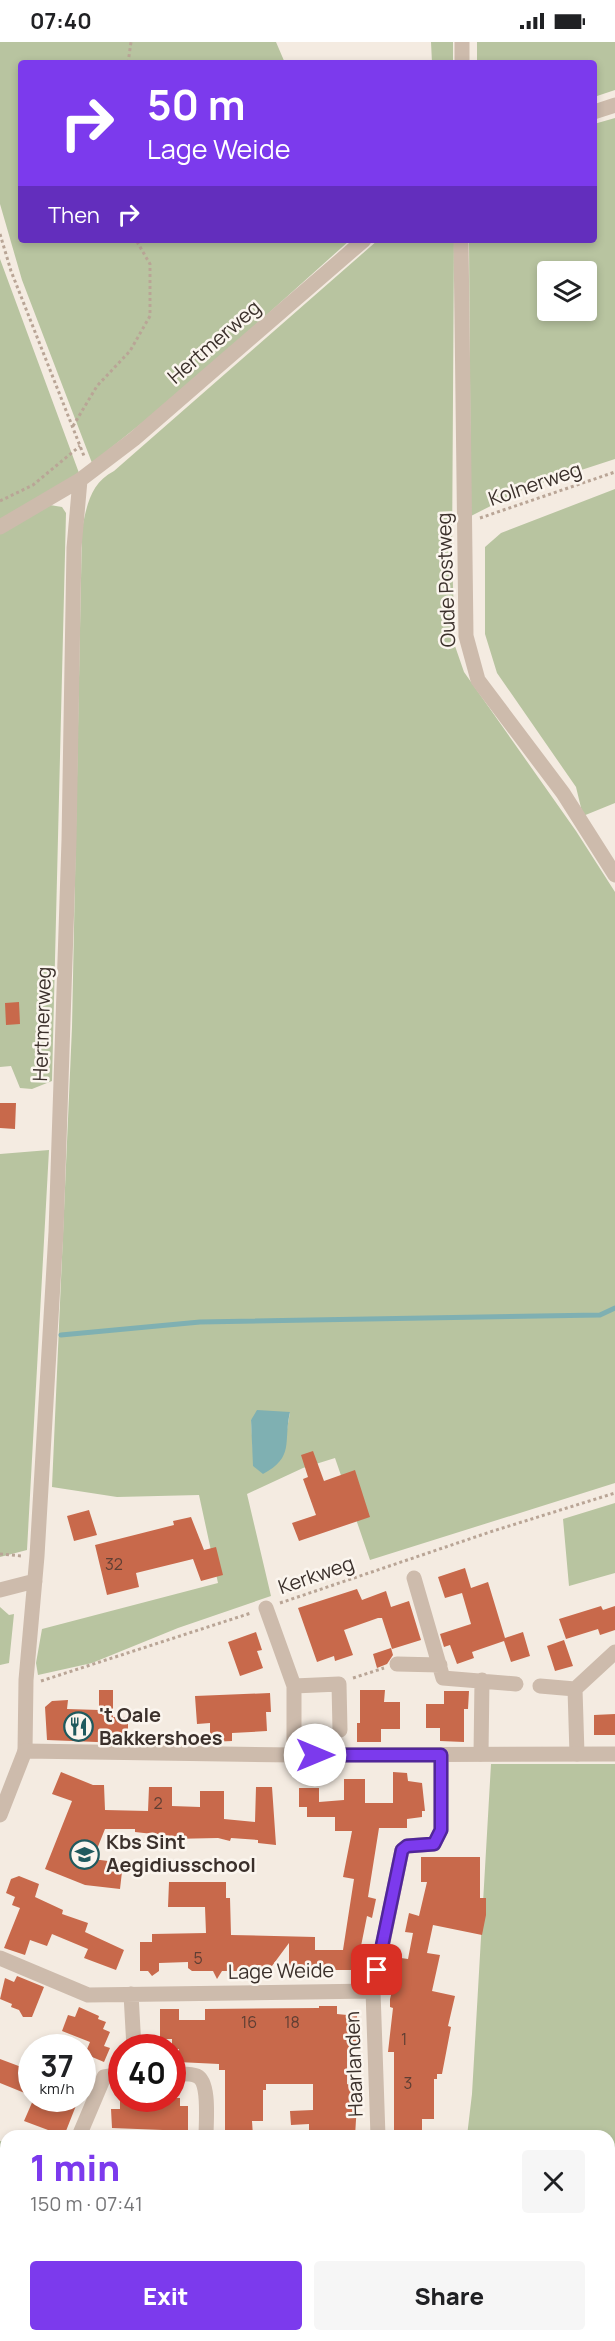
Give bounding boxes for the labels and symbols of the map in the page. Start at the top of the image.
street label: Hertmerweg [161,294,266,389]
street label: Kolnerweg [485,455,585,512]
street label: Oude Postweg [430,512,461,648]
street label: Hertmerweg [26,966,57,1082]
street label: Kerkweg [274,1549,357,1600]
house number: 32 [105,1553,123,1575]
place label: 't Oale Bakkershoes [99,1701,223,1751]
restaurant icon: 't Oale Bakkershoes [62,1711,94,1743]
position arrow [283,1723,347,1787]
house number: 2 [153,1792,163,1814]
place label: Kbs Sint Aegidiusschool [106,1828,256,1878]
school or university icon: Kbs Sint Aegidiusschool [69,1838,101,1870]
pin [351,1944,402,1995]
house number: 5 [193,1947,203,1969]
street label: Lage Weide [228,1956,334,1985]
house number: 16 [241,2011,257,2033]
house number: 18 [284,2011,300,2033]
street label: Haarlanden [338,2011,369,2117]
house number: 1 [401,2028,407,2050]
speed limit sign: 40 [108,2034,186,2112]
house number: 3 [404,2072,412,2094]

